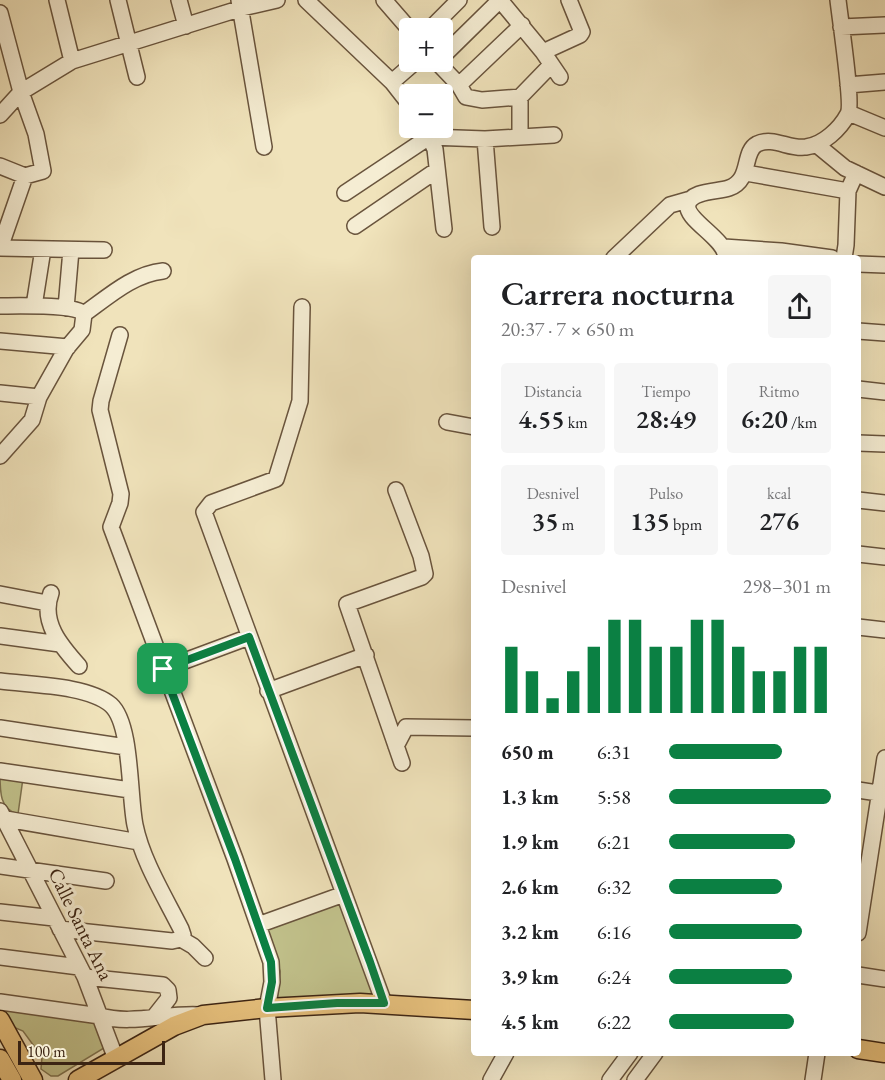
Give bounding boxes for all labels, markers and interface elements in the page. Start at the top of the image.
map controls [399,18,453,138]
button: + [399,18,453,72]
button: − [399,84,453,138]
text: Carrera nocturna [501,272,734,315]
button: share [768,275,831,338]
text: 20:37 · 7 × 650 m [501,316,634,342]
text: Distancia [524,381,582,402]
text: Tiempo [641,381,691,402]
text: Ritmo [759,381,799,402]
text: 4.55 [518,402,565,436]
text: 28:49 [636,402,696,436]
text: 6:20 [741,402,788,436]
text: km [565,412,588,433]
text: /km [788,412,817,433]
text: Desnivel [527,483,579,504]
text: Pulso [649,483,683,504]
text: kcal [767,483,791,504]
text: 35 [532,504,559,538]
text: 135 [630,504,670,538]
text: 276 [759,504,799,538]
text: m [559,514,574,535]
text: bpm [670,514,702,535]
text: Desnivel [501,573,567,599]
text: 298–301 m [743,573,831,599]
pin [137,643,188,694]
icon: arrive [146,652,179,685]
text: 650 m [501,739,554,765]
text: 6:31 [597,739,631,765]
text: 1.3 km [501,784,559,810]
text: 5:58 [597,784,631,810]
text: 1.9 km [501,829,559,855]
text: 6:21 [597,829,631,855]
street label: Calle Santa Ana [43,863,119,985]
text: 2.6 km [501,874,559,900]
text: 6:32 [597,874,631,900]
text: 3.2 km [501,919,559,945]
text: 6:16 [597,919,631,945]
text: 3.9 km [501,964,559,990]
text: 6:24 [597,964,631,990]
text: 4.5 km [501,1009,559,1035]
text: 6:22 [597,1009,631,1035]
scale bar [18,1038,165,1066]
text: 100 m [27,1041,66,1062]

